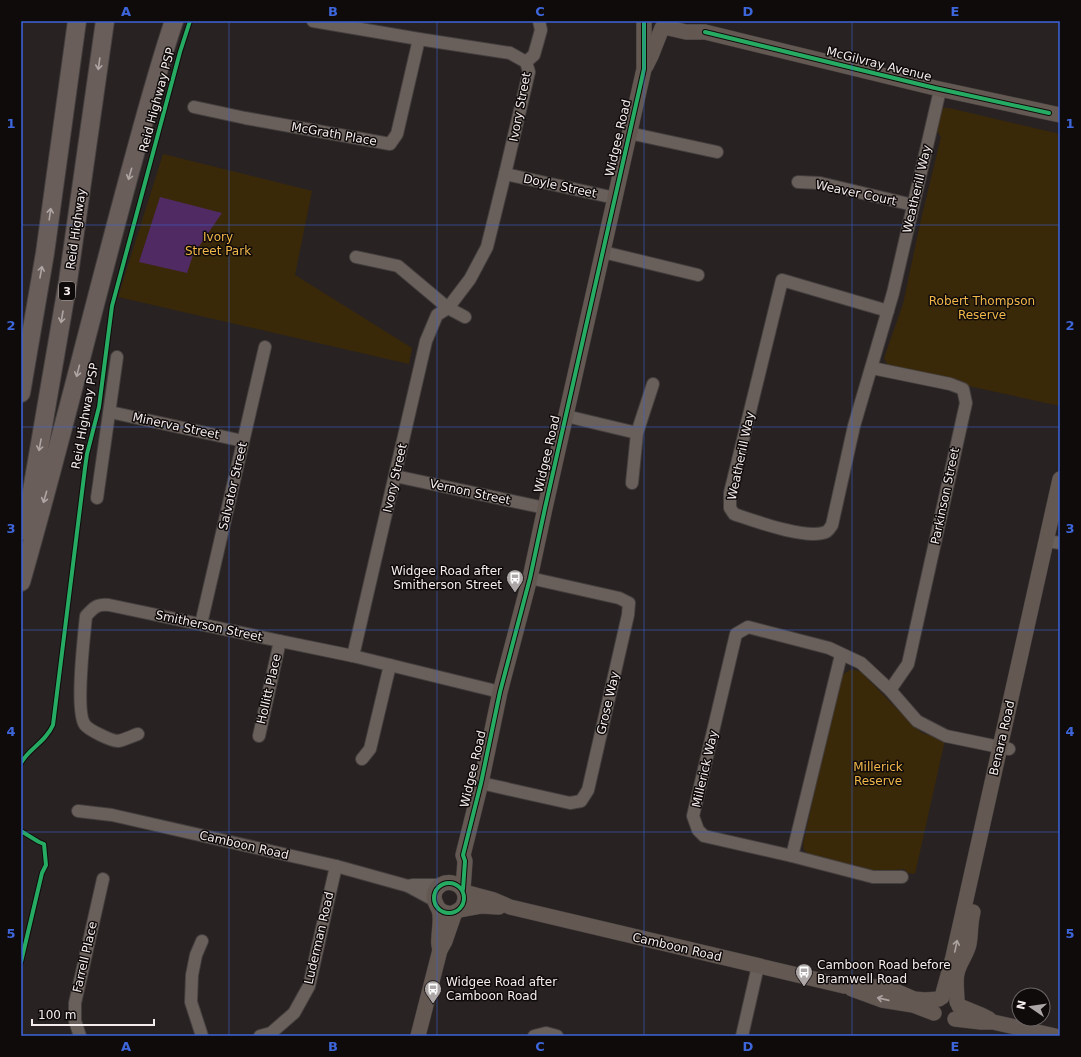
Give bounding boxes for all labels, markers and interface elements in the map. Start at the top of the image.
text: A [121,4,131,19]
text: B [328,4,338,19]
text: C [535,4,545,19]
text: D [743,4,754,19]
text: E [951,4,959,19]
street label: McGilvray Avenue [825,44,933,84]
street label: Reid Highway PSP [136,46,178,154]
one-way arrow [95,57,103,70]
street label: Ivory Street [506,71,534,143]
street label: Widgee Road [602,98,634,178]
text: 1 [6,116,16,131]
text: 1 [1065,116,1075,131]
street label: McGrath Place [290,120,378,148]
street label: Weatherill Way [900,144,934,234]
one-way arrow [126,167,133,180]
street label: Doyle Street [522,171,598,201]
street label: Weaver Court [814,178,898,208]
street label: Reid Highway [63,188,89,270]
one-way arrow [46,208,54,221]
park label: Ivory Street Park [185,230,251,258]
one-way arrow [38,266,46,279]
road number: 3 [59,282,75,300]
park label: Robert Thompson Reserve [929,294,1035,322]
one-way arrow [58,311,66,324]
text: 2 [6,318,16,333]
text: 2 [1065,318,1075,333]
street label: Reid Highway PSP [69,362,101,470]
one-way arrow [73,364,81,377]
street label: Minerva Street [131,410,221,442]
street label: Weatherill Way [725,411,757,501]
street label: Widgee Road [531,414,563,494]
one-way arrow [36,439,44,452]
street label: Salvator Street [216,440,250,531]
street label: Ivory Street [380,442,410,514]
street label: Parkinson Street [928,446,962,546]
street label: Vernon Street [428,477,512,507]
one-way arrow [41,490,48,503]
text: 3 [6,521,16,536]
text: 3 [1065,521,1075,536]
place label: Widgee Road after Smitherson Street [391,564,502,592]
bus stop icon: Widgee Road after Smitherson Street [505,568,525,593]
street label: Smitherson Street [154,608,264,644]
street label: Hollitt Place [254,653,284,725]
street label: Grose Way [594,670,622,736]
street label: Benara Road [987,699,1017,777]
text: 4 [6,724,16,739]
text: 4 [1065,724,1075,739]
street label: Widgee Road [457,729,489,809]
street label: Millerick Way [689,729,721,809]
park label: Millerick Reserve [853,760,903,788]
street label: Camboon Road [198,828,290,862]
street label: Luderman Road [302,890,336,986]
street label: Farrell Place [70,920,100,994]
text: 5 [6,926,16,941]
text: 5 [1065,926,1075,941]
street label: Camboon Road [631,930,723,964]
one-way arrow [952,940,960,953]
place label: Camboon Road before Bramwell Road [817,958,951,986]
bus stop icon: Camboon Road before Bramwell Road [794,962,814,987]
place label: Widgee Road after Camboon Road [446,975,557,1003]
bus stop icon: Widgee Road after Camboon Road [423,979,443,1004]
north arrow [1011,987,1051,1027]
one-way arrow [877,995,890,1003]
text: N [1014,999,1029,1011]
scale bar [32,1001,154,1027]
text: 100 m [38,1008,76,1022]
text: A [121,1039,131,1054]
text: B [328,1039,338,1054]
text: C [535,1039,545,1054]
text: D [743,1039,754,1054]
text: E [951,1039,959,1054]

